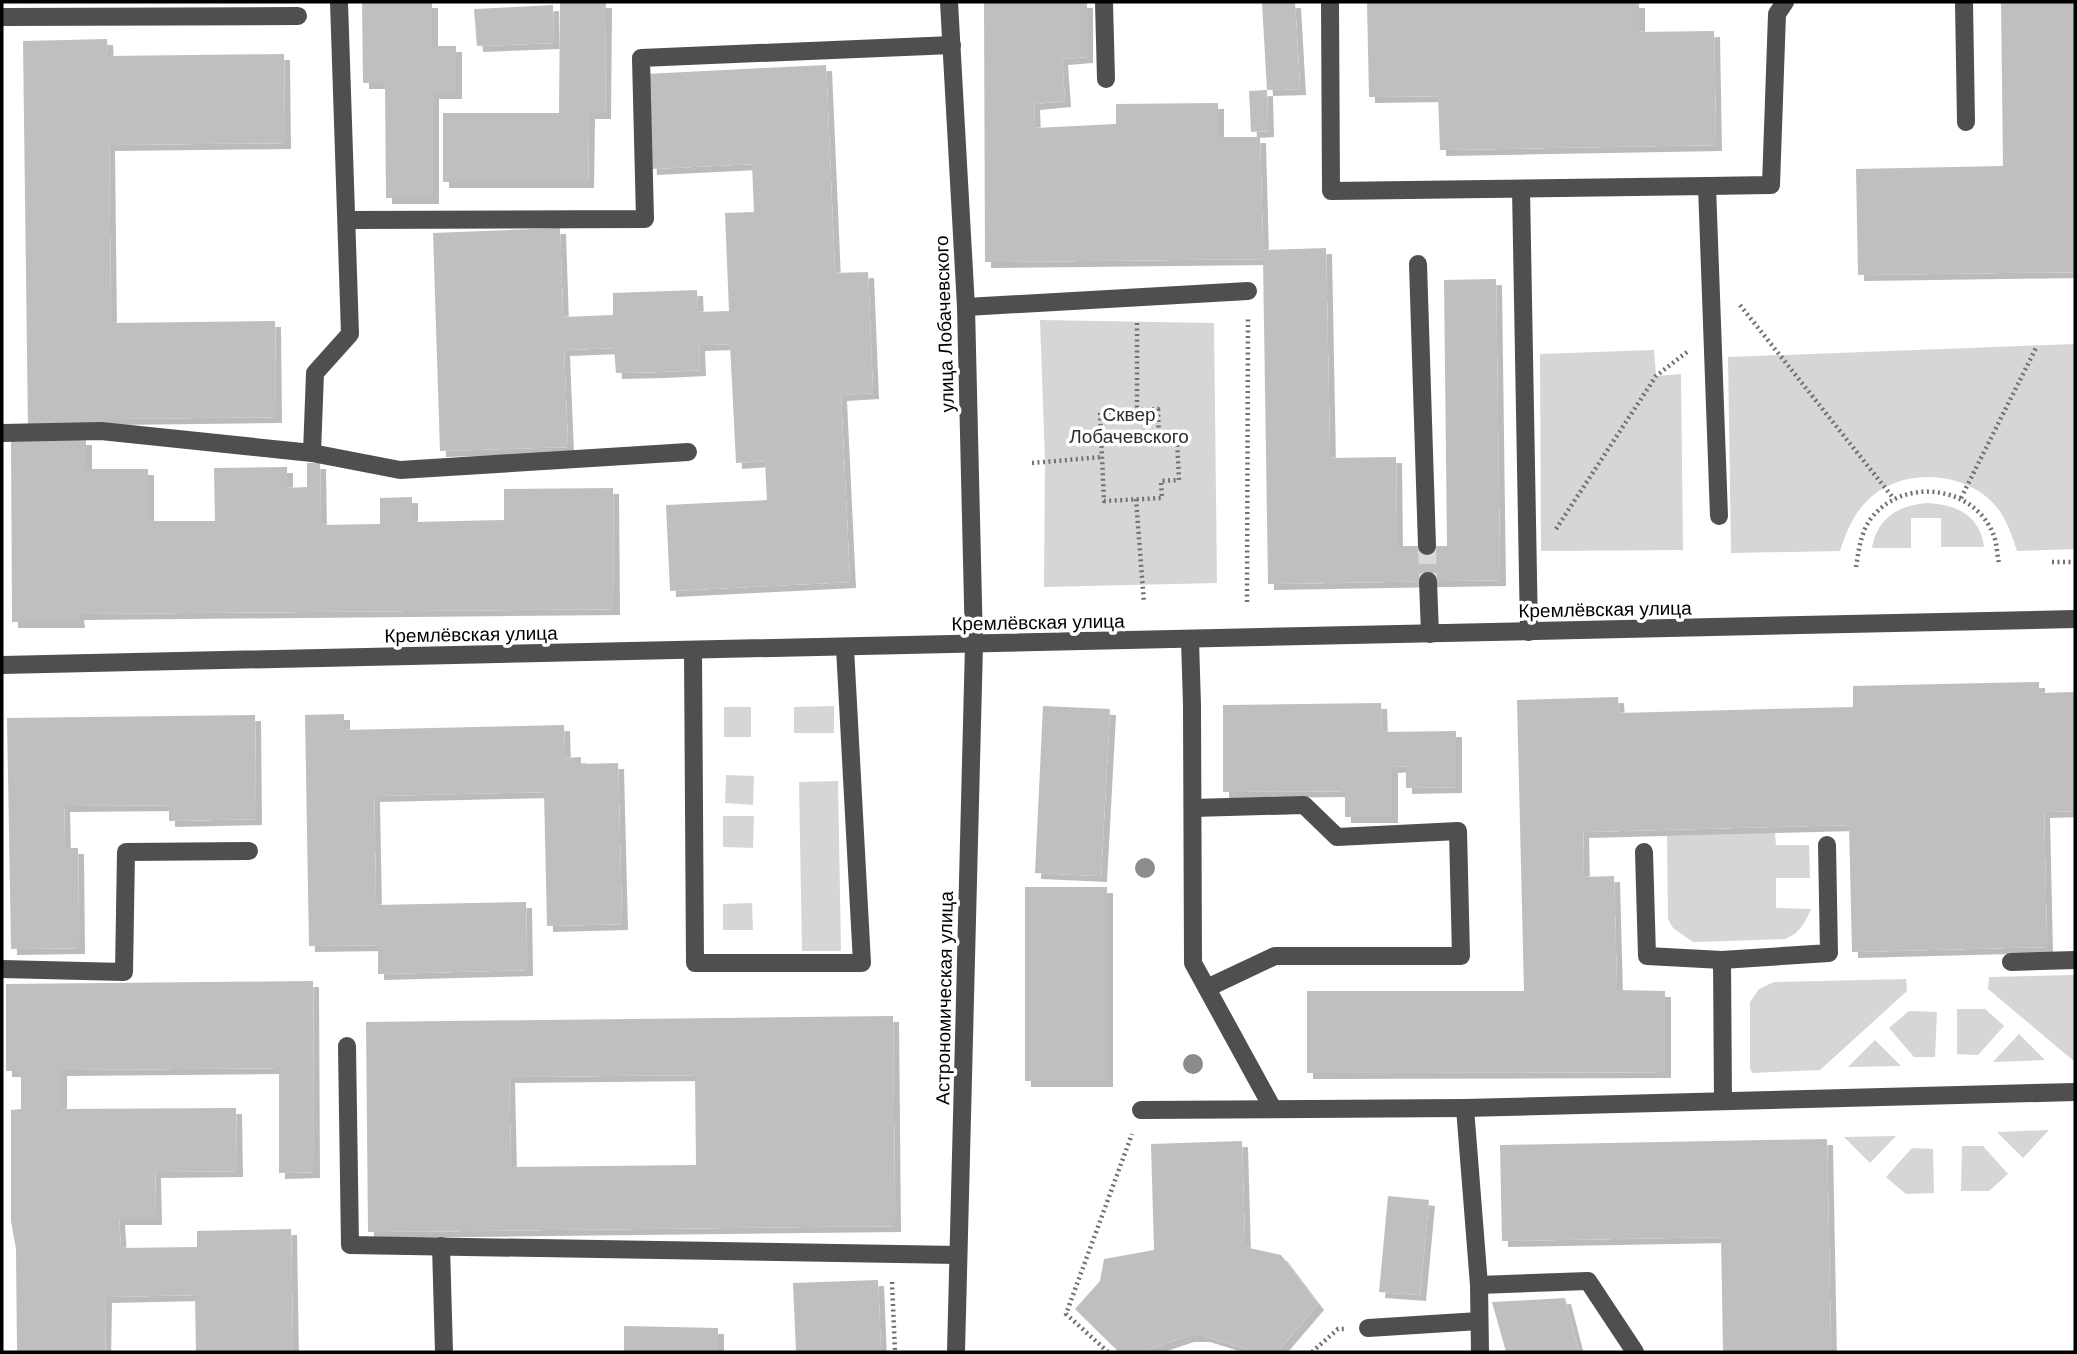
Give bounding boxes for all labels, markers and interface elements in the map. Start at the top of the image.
street label: улица Лобачевского [931,235,958,413]
park label: Сквер Лобачевского [1069,404,1189,447]
street label: Кремлёвская улица [1518,597,1692,622]
street label: Кремлёвская улица [951,610,1125,635]
street label: Кремлёвская улица [384,622,558,647]
street label: Астрономическая улица [932,891,957,1105]

